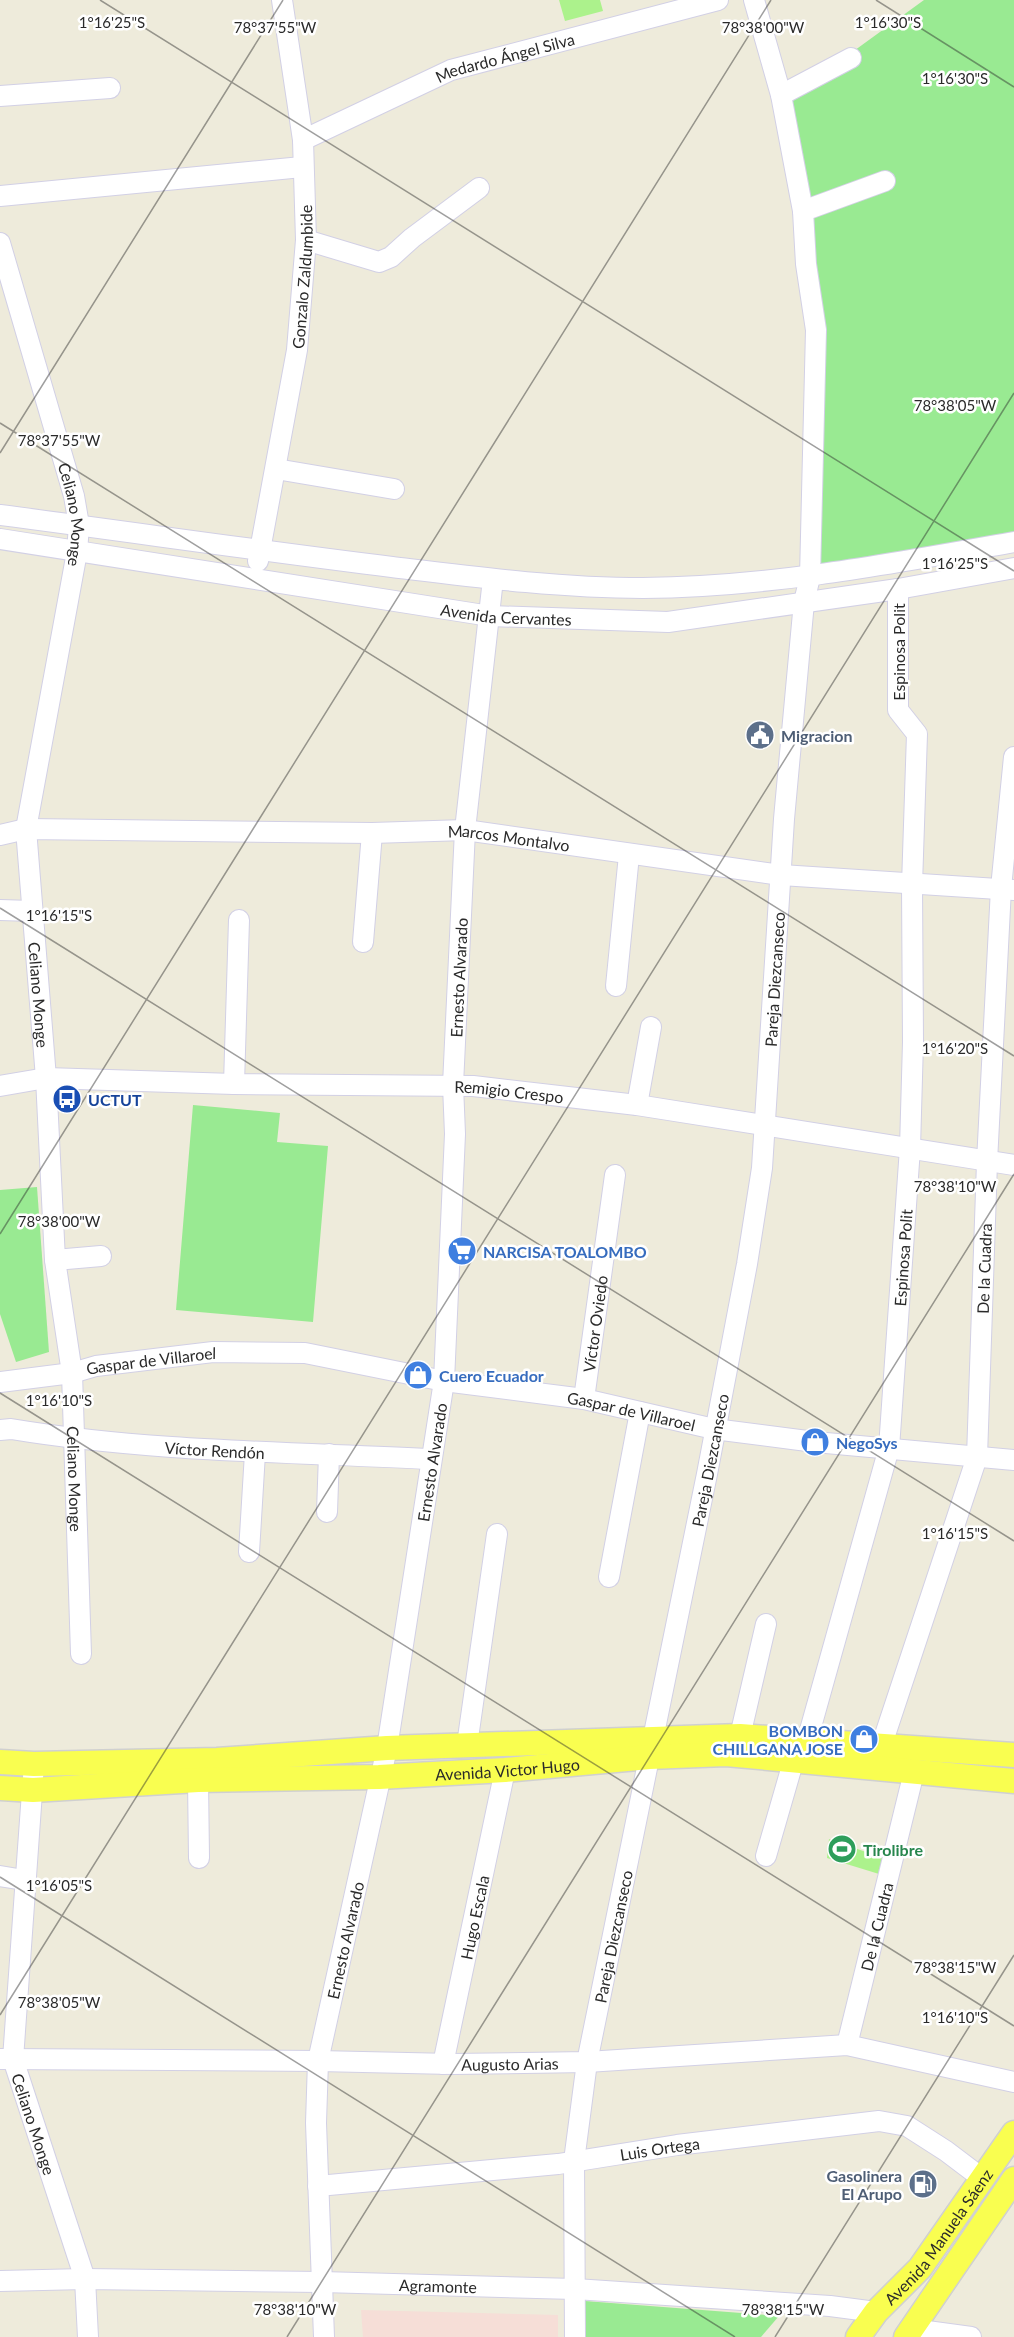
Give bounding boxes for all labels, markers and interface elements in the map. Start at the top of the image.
text: 1°16'25"S [79,13,145,31]
text: 1°16'30"S [855,13,921,31]
text: 78°37'55"W [234,18,317,36]
text: 78°38'00"W [722,18,805,36]
street label: Medardo Ángel Silva [432,29,576,86]
text: 1°16'30"S [922,69,988,87]
street label: Gonzalo Zaldumbide [288,204,316,350]
text: 78°38'05"W [914,396,997,414]
text: 78°37'55"W [18,431,101,449]
street label: Celiano Monge [55,460,90,568]
text: 1°16'25"S [922,554,988,572]
street label: Avenida Cervantes [439,599,572,628]
street label: Espinosa Polit [889,603,908,701]
public building icon: Migracion [744,719,776,751]
place label: Migracion [781,726,853,745]
street label: Marcos Montalvo [448,820,571,854]
text: 1°16'15"S [26,906,92,924]
street label: Pareja Diezcanseco [760,911,788,1047]
street label: Ernesto Alvarado [446,917,470,1038]
street label: Celiano Monge [26,941,53,1048]
text: 1°16'20"S [922,1039,988,1057]
street label: Remigio Crespo [454,1076,565,1106]
bus stop icon: UCTUT [51,1083,83,1115]
place label: UCTUT [88,1090,142,1109]
text: 78°38'10"W [914,1177,997,1195]
street label: Espinosa Polit [889,1208,915,1307]
text: 78°38'00"W [18,1212,101,1230]
street label: De la Cuadra [972,1223,994,1314]
supermarket icon: NARCISA TOALOMBO [446,1235,478,1267]
place label: NARCISA TOALOMBO [483,1242,647,1261]
street label: Víctor Oviedo [578,1274,611,1373]
street label: Gaspar de Villaroel [84,1342,216,1378]
shop icon: Cuero Ecuador [402,1359,434,1391]
place label: Cuero Ecuador [439,1366,544,1385]
street label: Gaspar de Villaroel [566,1387,697,1434]
text: 1°16'10"S [26,1391,92,1409]
street label: Pareja Diezcanseco [687,1392,732,1528]
street label: Ernesto Alvarado [413,1401,450,1523]
street label: Celiano Monge [64,1426,87,1532]
shop icon: NegoSys [799,1426,831,1458]
place label: NegoSys [836,1433,898,1452]
street label: Víctor Rendón [164,1437,265,1462]
text: 1°16'15"S [922,1524,988,1542]
place label: BOMBON CHILLGANA JOSE [712,1721,843,1758]
shop icon: BOMBON CHILLGANA JOSE [848,1723,880,1755]
street label: Avenida Victor Hugo [435,1754,580,1783]
sports icon: Tirolibre [826,1833,858,1865]
place label: Tirolibre [863,1840,923,1859]
street label: Pareja Diezcanseco [590,1868,635,2005]
street label: Hugo Escala [456,1873,492,1961]
text: 1°16'05"S [26,1876,92,1894]
street label: Ernesto Alvarado [322,1880,367,2001]
street label: De la Cuadra [856,1880,896,1973]
text: 78°38'15"W [914,1958,997,1976]
text: 78°38'05"W [18,1993,101,2011]
text: 1°16'10"S [922,2008,988,2026]
street label: Augusto Arias [461,2053,559,2073]
street label: Celiano Monge [9,2071,60,2177]
street label: Luis Ortega [618,2133,701,2163]
street label: Avenida Manuela Sáenz [880,2165,996,2308]
place label: Gasolinera El Arupo [826,2166,902,2203]
fuel station icon: Gasolinera El Arupo [907,2168,939,2200]
street label: Agramonte [399,2275,477,2296]
text: 78°38'10"W [254,2300,337,2318]
text: 78°38'15"W [742,2300,825,2318]

